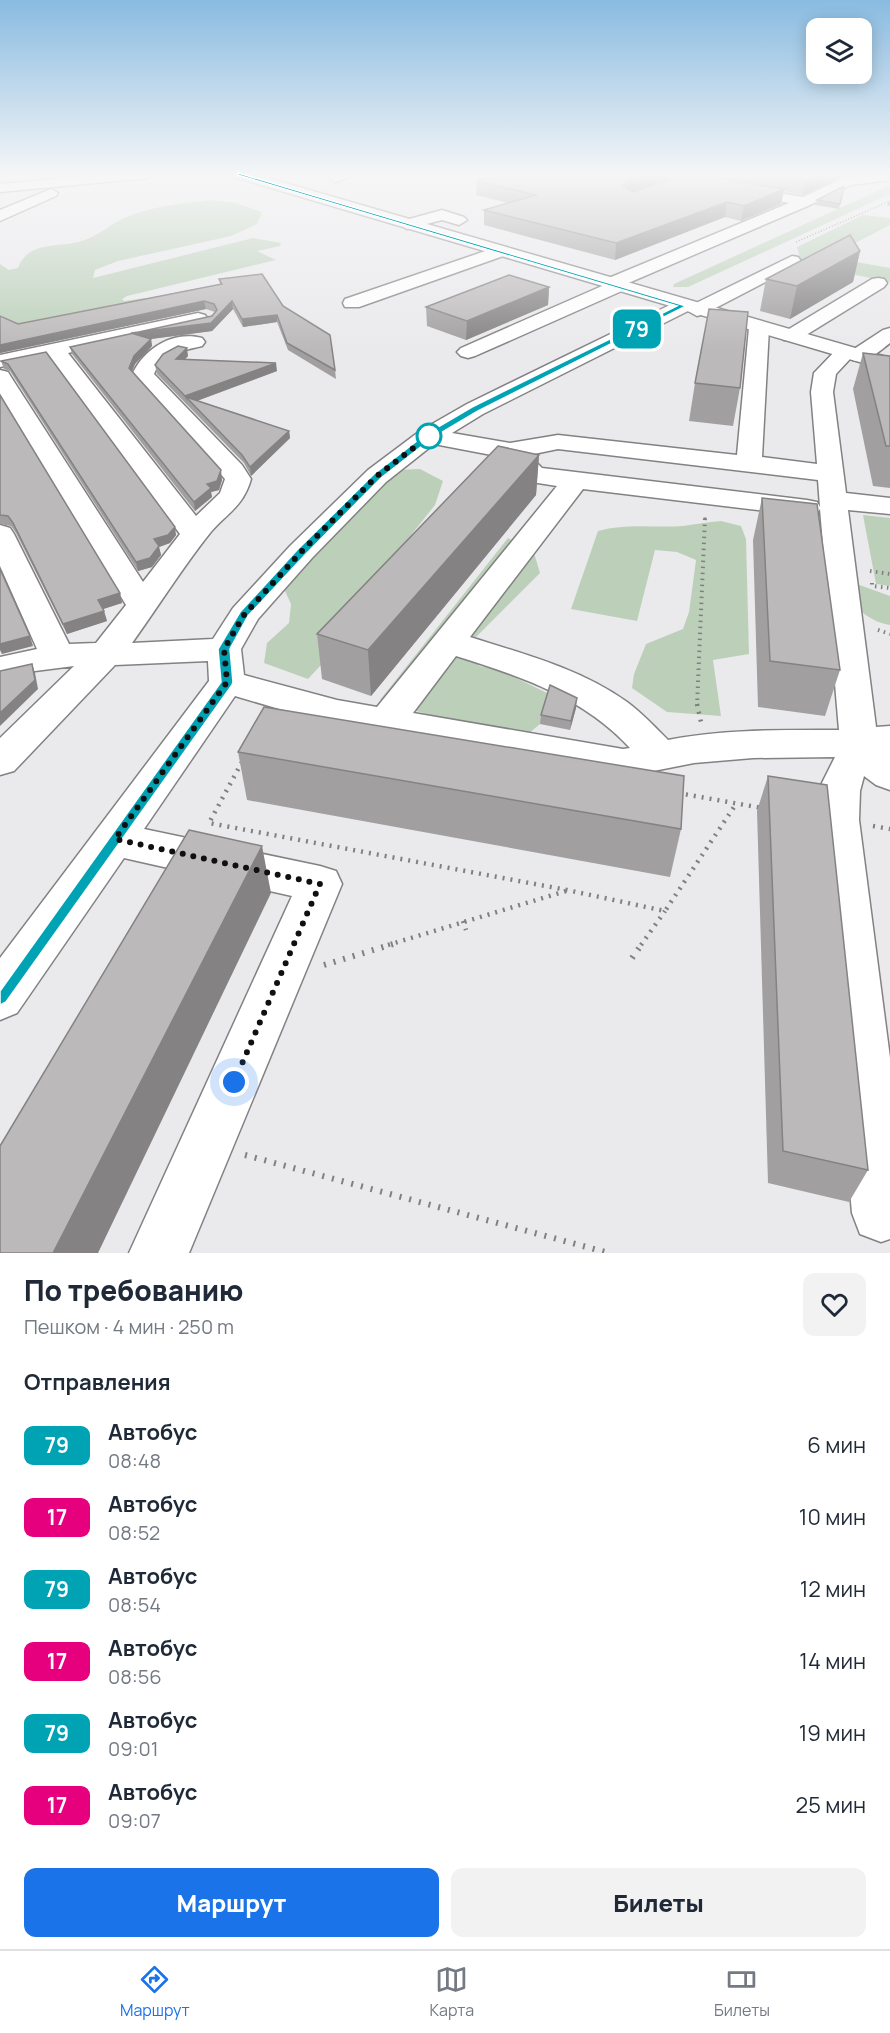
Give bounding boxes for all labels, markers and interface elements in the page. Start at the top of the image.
map controls [806,18,872,84]
button: layers [806,18,872,84]
line badge: 79 [610,310,664,348]
text: 79 [625,315,649,343]
unlabelled marker [416,423,442,449]
your location [219,1067,249,1097]
text: По требованию [24,1271,243,1309]
button: heart [803,1273,866,1336]
text: Пешком · 4 мин · 250 m [24,1313,234,1340]
text: Отправления [24,1367,171,1397]
text: Автобус [108,1417,197,1447]
text: 6 мин [807,1430,866,1460]
text: 79 [45,1431,69,1459]
text: 08:48 [108,1447,161,1474]
text: Автобус [108,1489,197,1519]
text: 10 мин [799,1502,866,1532]
text: 17 [47,1503,67,1531]
text: 08:52 [108,1519,160,1546]
text: Автобус [108,1561,197,1591]
text: 12 мин [800,1574,866,1604]
text: 79 [45,1575,69,1603]
text: 08:54 [108,1591,161,1618]
text: Автобус [108,1633,197,1663]
text: 14 мин [799,1646,866,1676]
text: 17 [47,1647,67,1675]
text: 08:56 [108,1663,162,1690]
text: Автобус [108,1705,197,1735]
text: 19 мин [799,1718,866,1748]
text: 79 [45,1719,69,1747]
text: 09:01 [108,1735,159,1762]
text: Автобус [108,1777,197,1807]
text: 25 мин [796,1790,866,1820]
text: 17 [47,1791,67,1819]
text: 09:07 [108,1807,161,1834]
button: Маршрут [24,1868,439,1937]
button: Билеты [451,1868,866,1937]
tab: Маршрут [120,1963,190,2021]
tab: Карта [430,1963,474,2021]
tab: Билеты [714,1963,770,2021]

